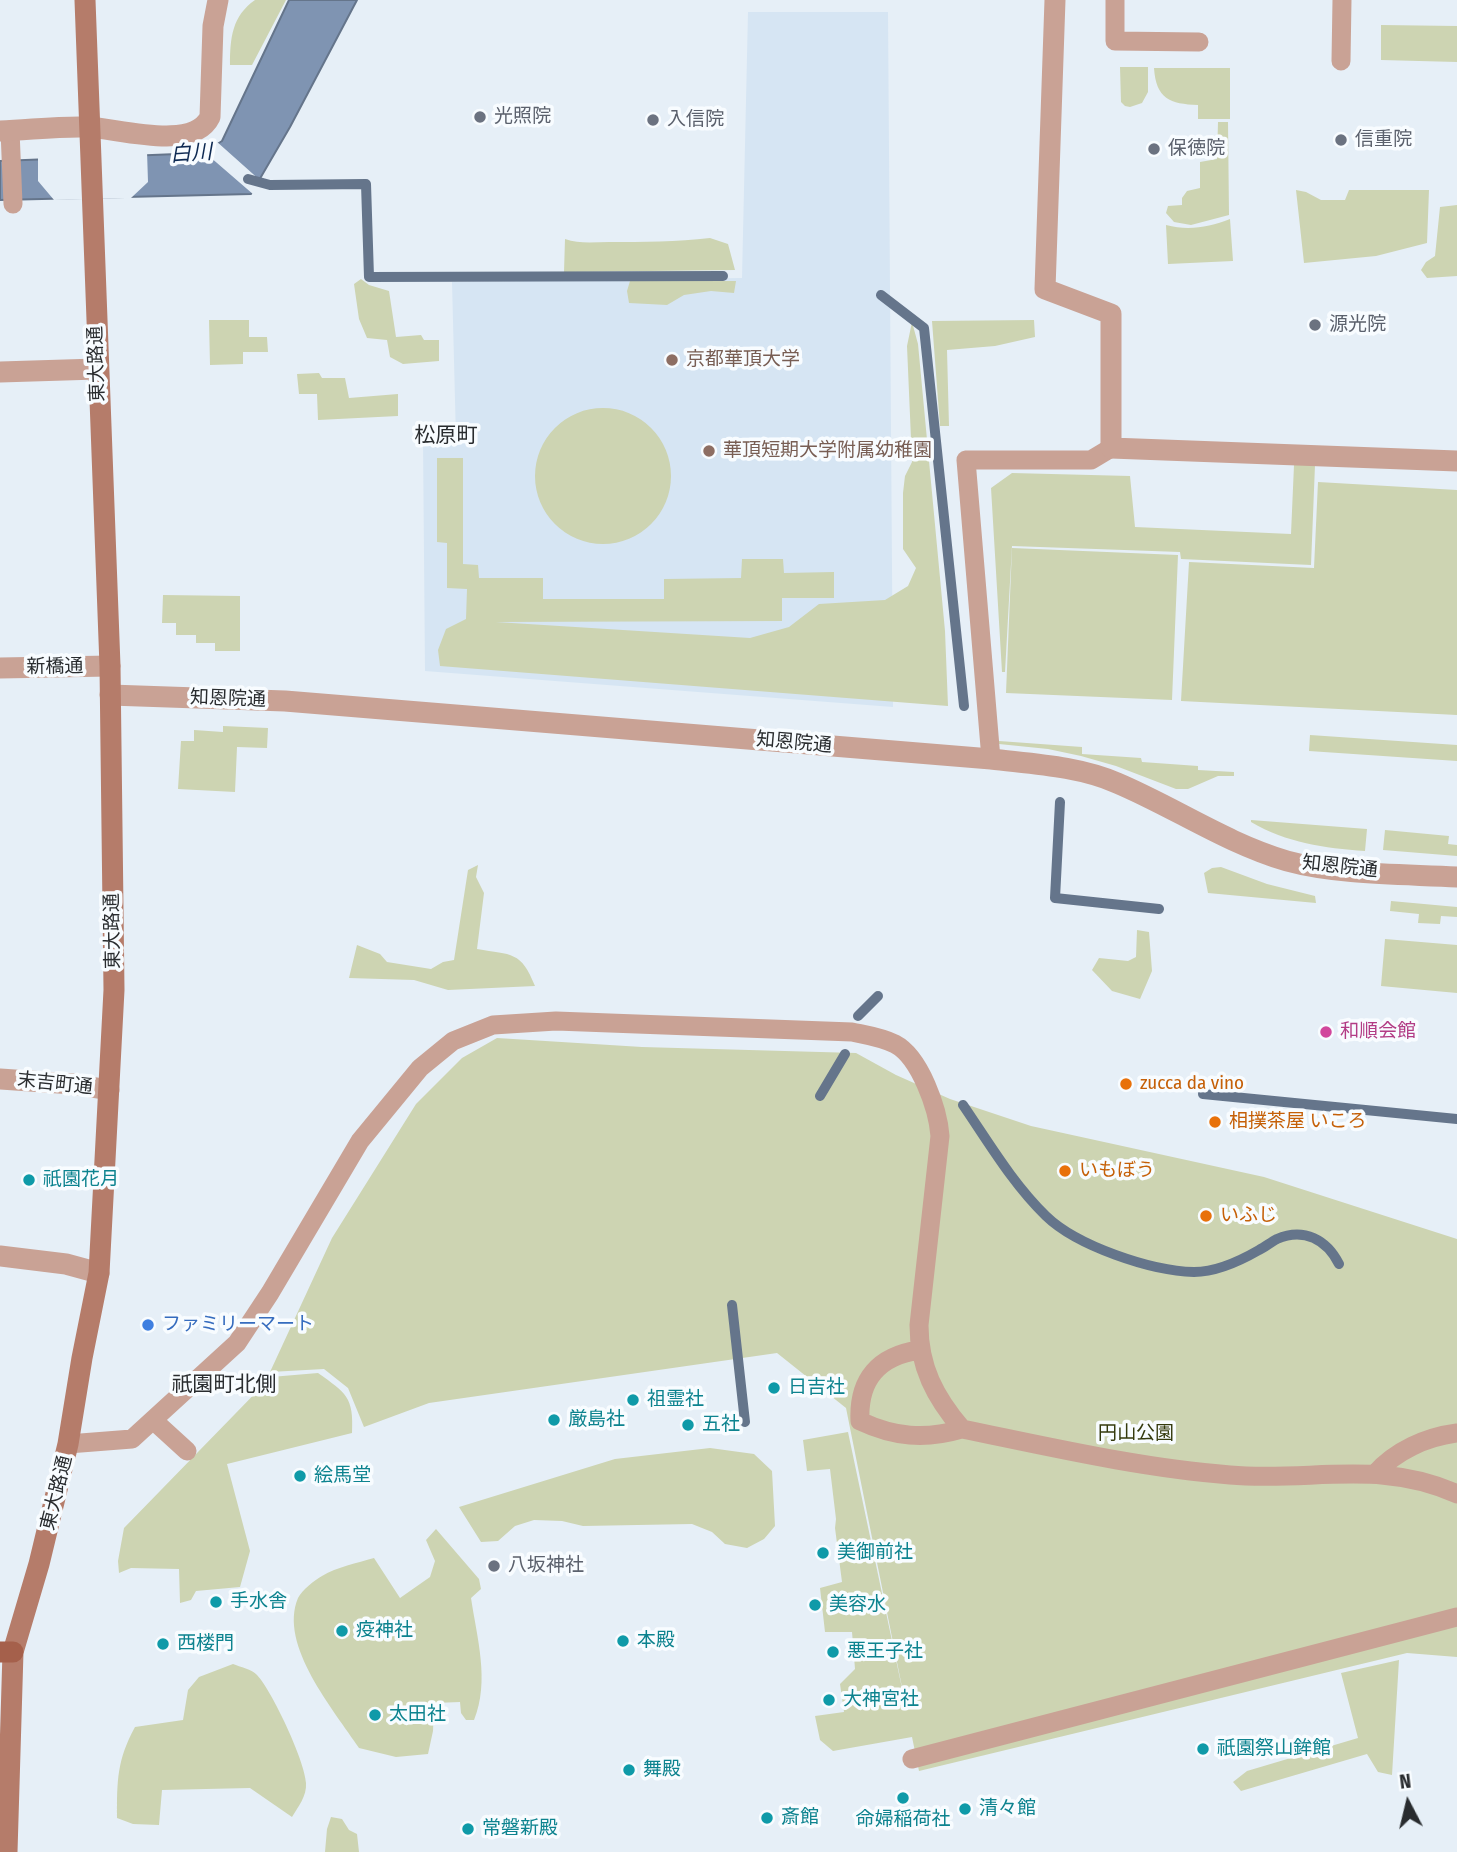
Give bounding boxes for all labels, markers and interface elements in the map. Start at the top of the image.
place label: 光照院 [494,106,551,128]
marker: 光照院 [472,109,488,125]
place label: 入信院 [667,109,724,131]
marker: 入信院 [645,112,661,128]
place label: 信重院 [1355,129,1412,151]
marker: 信重院 [1333,132,1349,148]
place label: 保徳院 [1168,138,1225,160]
water label: 白川 [169,140,213,168]
marker: 保徳院 [1146,141,1162,157]
place label: 源光院 [1329,314,1386,336]
marker: 源光院 [1307,317,1323,333]
street label: 東大路通 [84,326,110,402]
place label: 京都華頂大学 [686,349,800,371]
marker: 京都華頂大学 [664,352,680,368]
district label: 松原町 [415,423,477,449]
place label: 華頂短期大学附属幼稚園 [723,440,932,462]
marker: 華頂短期大学附属幼稚園 [701,443,717,459]
street label: 新橋通 [26,655,84,679]
street label: 知恩院通 [190,686,266,712]
street label: 知恩院通 [755,728,833,758]
street label: 知恩院通 [1301,852,1379,882]
street label: 東大路通 [101,893,125,969]
place label: 和順会館 [1340,1021,1416,1043]
marker: 和順会館 [1318,1024,1334,1040]
street label: 末吉町通 [16,1069,94,1099]
place label: zucca da vino [1140,1073,1244,1095]
marker: zucca da vino [1118,1076,1134,1092]
place label: 相撲茶屋 いころ [1229,1111,1366,1133]
marker: 相撲茶屋 いころ [1207,1114,1223,1130]
place label: いもぼう [1079,1160,1155,1182]
marker: いもぼう [1057,1163,1073,1179]
place label: 祇園花月 [43,1169,119,1191]
marker: 祇園花月 [21,1172,37,1188]
place label: いふじ [1220,1205,1277,1227]
marker: いふじ [1198,1208,1214,1224]
place label: ファミリーマート [162,1314,314,1336]
marker: ファミリーマート [140,1317,156,1333]
district label: 祇園町北側 [172,1372,276,1398]
place label: 日吉社 [788,1377,845,1399]
marker: 日吉社 [766,1380,782,1396]
place label: 祖霊社 [647,1389,704,1411]
marker: 祖霊社 [625,1392,641,1408]
place label: 厳島社 [568,1409,625,1431]
marker: 厳島社 [546,1412,562,1428]
place label: 五社 [702,1414,740,1436]
marker: 五社 [680,1417,696,1433]
park label: 円山公園 [1098,1423,1174,1445]
street label: 東大路通 [37,1453,77,1533]
place label: 絵馬堂 [314,1465,371,1487]
marker: 絵馬堂 [292,1468,308,1484]
place label: 美御前社 [837,1542,913,1564]
marker: 美御前社 [815,1545,831,1561]
place label: 八坂神社 [508,1555,584,1577]
marker: 八坂神社 [486,1558,502,1574]
place label: 手水舎 [230,1591,287,1613]
marker: 手水舎 [208,1594,224,1610]
place label: 美容水 [829,1594,886,1616]
marker: 美容水 [807,1597,823,1613]
place label: 疫神社 [356,1620,413,1642]
marker: 疫神社 [334,1623,350,1639]
place label: 本殿 [637,1630,675,1652]
place label: 西楼門 [177,1633,234,1655]
marker: 本殿 [615,1633,631,1649]
marker: 西楼門 [155,1636,171,1652]
place label: 悪王子社 [847,1641,923,1663]
marker: 悪王子社 [825,1644,841,1660]
place label: 大神宮社 [843,1689,919,1711]
marker: 大神宮社 [821,1692,837,1708]
place label: 太田社 [389,1704,446,1726]
marker: 太田社 [367,1707,383,1723]
place label: 祇園祭山鉾館 [1217,1738,1331,1760]
marker: 祇園祭山鉾館 [1195,1741,1211,1757]
place label: 舞殿 [643,1759,681,1781]
marker: 舞殿 [621,1762,637,1778]
north arrow [1373,1768,1443,1838]
text: N [1398,1770,1412,1794]
marker: 命婦稲荷社 [895,1790,911,1806]
place label: 清々館 [979,1798,1036,1820]
marker: 清々館 [957,1801,973,1817]
place label: 斎館 [781,1807,819,1829]
place label: 命婦稲荷社 [856,1809,950,1831]
marker: 斎館 [759,1810,775,1826]
place label: 常磐新殿 [482,1818,558,1840]
marker: 常磐新殿 [460,1821,476,1837]

